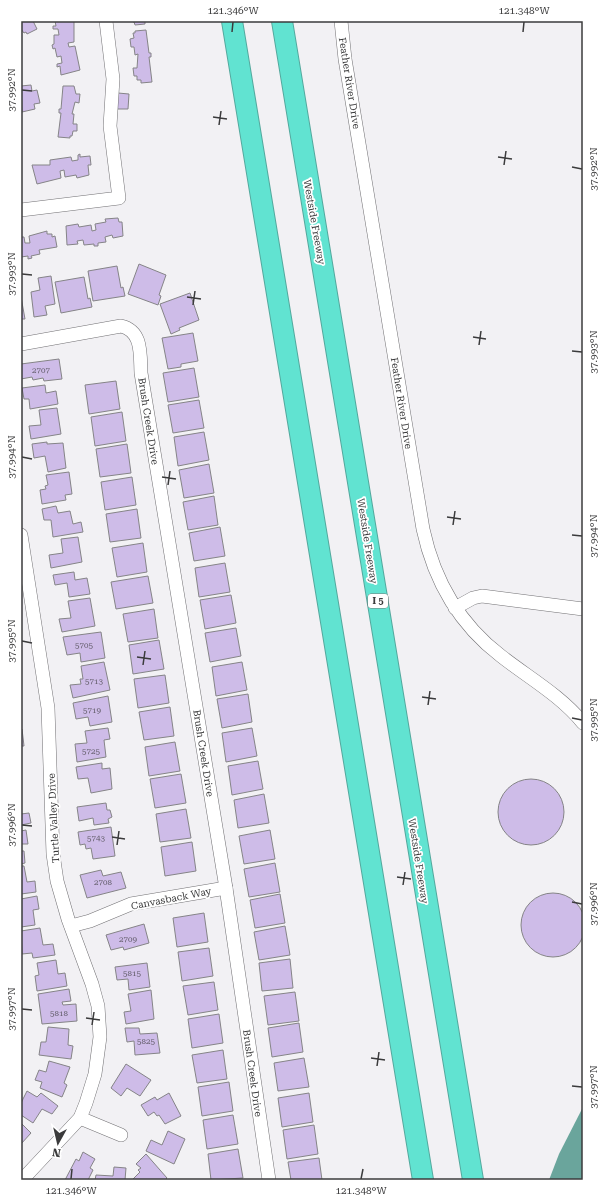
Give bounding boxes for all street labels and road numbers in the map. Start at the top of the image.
street label: Feather River Drive [337,36,362,130]
street label: Westside Freeway [302,179,327,266]
street label: Feather River Drive [389,356,414,450]
street label: Brush Creek Drive [136,377,161,466]
street label: Westside Freeway [355,498,380,585]
road number: I 5 [368,594,388,608]
street label: Brush Creek Drive [191,709,216,798]
street label: Turtle Valley Drive [46,772,61,863]
street label: Westside Freeway [406,818,431,905]
street label: Canvasback Way [130,885,212,912]
street label: Brush Creek Drive [241,1029,264,1118]

